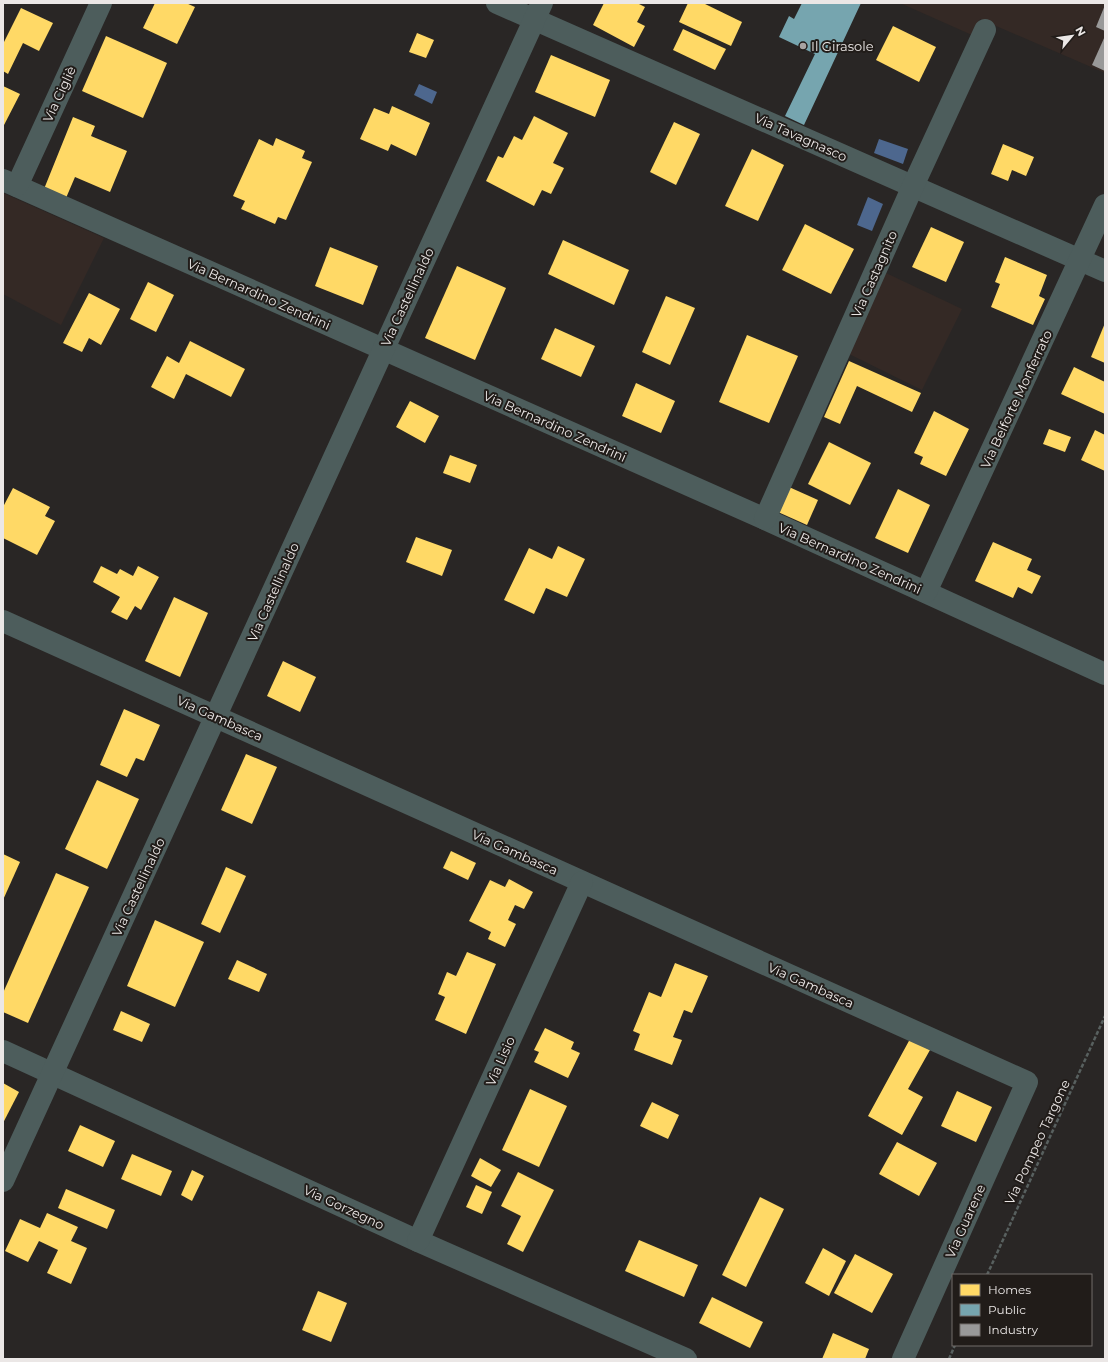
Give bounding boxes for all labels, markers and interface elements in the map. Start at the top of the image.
north arrow [1052,16,1092,56]
text: N [1072,24,1089,38]
place label: Il Girasole [811,38,874,54]
marker: Il Girasole [798,41,808,51]
street label: Via Cigliè [39,63,79,125]
street label: Via Tavagnasco [752,109,850,165]
street label: Via Castagnito [848,228,900,320]
street label: Via Castellinaldo [377,245,437,349]
street label: Via Bernardino Zendrini [185,255,333,333]
street label: Via Belforte Monferrato [977,327,1055,471]
street label: Via Bernardino Zendrini [481,387,629,465]
street label: Via Bernardino Zendrini [776,519,924,597]
street label: Via Castellinaldo [244,540,302,644]
street label: Via Gambasca [174,692,266,744]
street label: Via Gambasca [469,826,561,878]
street label: Via Castellinaldo [108,835,168,939]
street label: Via Gambasca [765,959,857,1011]
street label: Via Lisio [482,1034,518,1088]
street label: Via Pompeo Targone [1001,1077,1073,1207]
street label: Via Gorzegno [301,1181,387,1233]
street label: Via Guarene [942,1181,989,1261]
legend [952,1274,1092,1346]
text: Homes [988,1282,1031,1297]
text: Public [988,1302,1026,1317]
text: Industry [988,1322,1038,1337]

